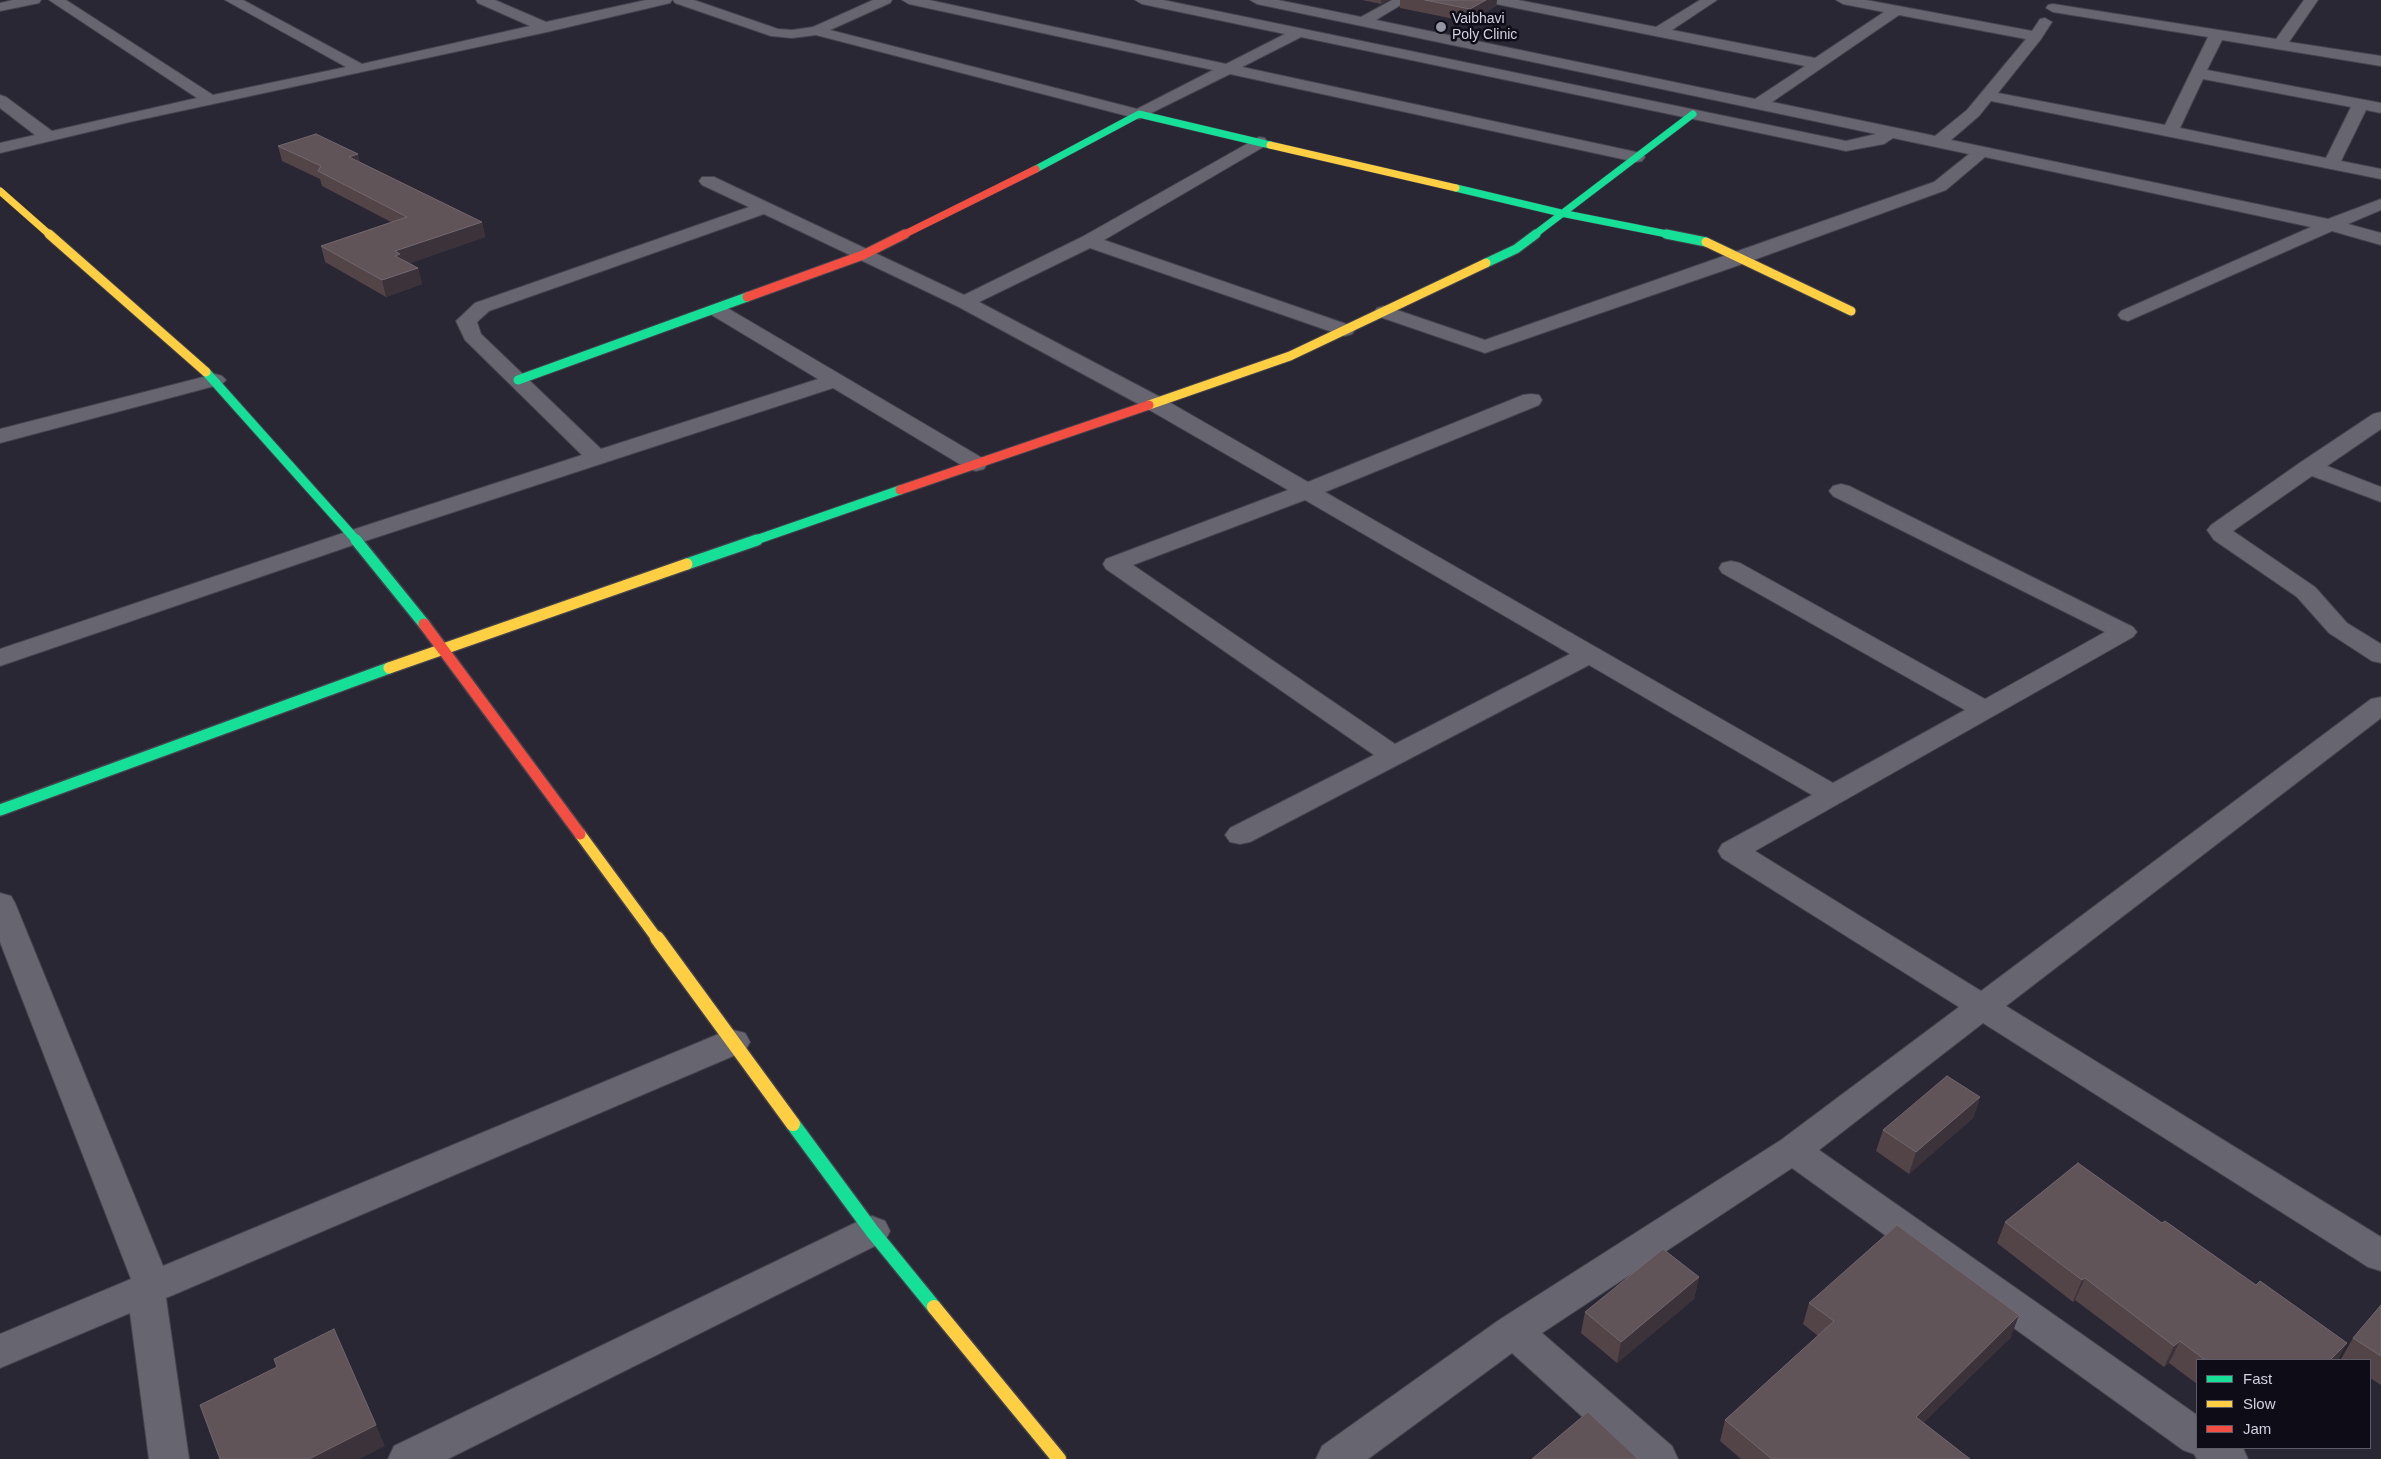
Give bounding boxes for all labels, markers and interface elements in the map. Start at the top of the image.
place label: Vaibhavi Poly Clinic [1452,11,1517,44]
marker: Vaibhavi Poly Clinic [1434,20,1448,34]
legend [2196,1359,2371,1449]
text: Fast [2243,1370,2272,1387]
text: Slow [2243,1395,2276,1412]
text: Jam [2243,1420,2271,1437]

